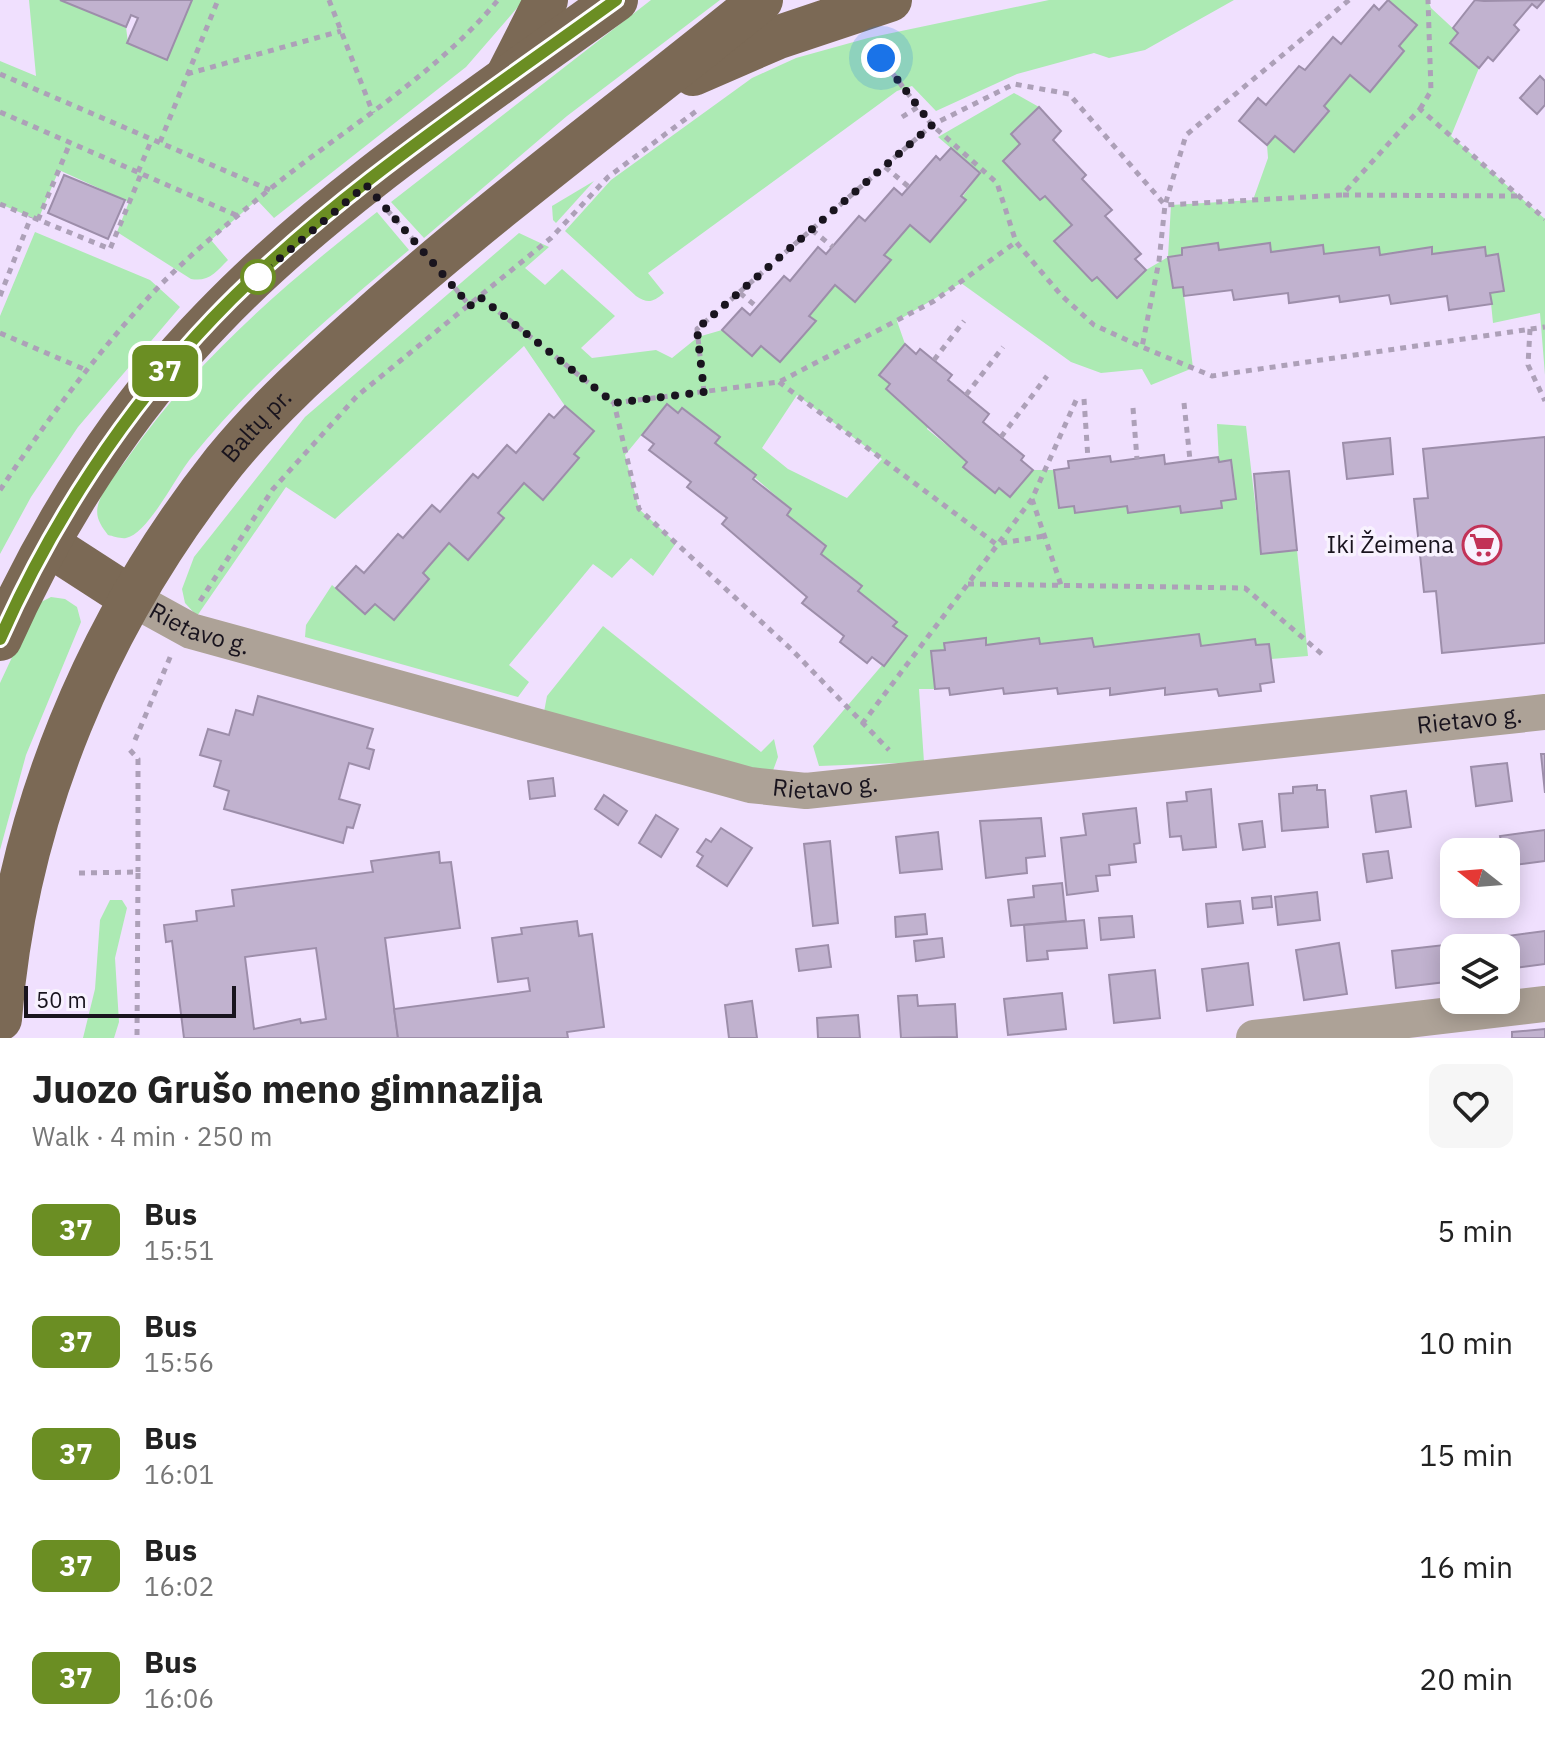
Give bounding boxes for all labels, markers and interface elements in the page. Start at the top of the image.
your location [861,38,901,78]
unlabelled marker [241,260,275,294]
line badge: 37 [129,345,201,397]
text: 37 [148,352,182,389]
street label: Baltų pr. [213,381,298,469]
supermarket icon: Iki Žeimena [1461,524,1503,566]
place label: Iki Žeimena [1327,528,1454,560]
street label: Rietavo g. [144,594,254,662]
street label: Rietavo g. [1415,698,1524,741]
street label: Rietavo g. [771,766,880,806]
north arrow [1440,838,1520,918]
map controls [1440,838,1520,1014]
button: layers [1440,934,1520,1014]
scale bar [24,982,236,1018]
text: 50 m [36,985,87,1014]
text: Juozo Grušo meno gimnazija [32,1064,543,1113]
button: heart [1429,1064,1513,1148]
text: Walk · 4 min · 250 m [32,1119,272,1153]
text: Bus [144,1194,197,1233]
text: 37 [59,1211,93,1248]
text: 5 min [1437,1211,1513,1250]
text: 15:51 [144,1233,214,1267]
text: Bus [144,1306,197,1345]
text: 37 [59,1323,93,1360]
text: 10 min [1419,1323,1513,1362]
text: 15:56 [144,1345,214,1379]
text: Bus [144,1418,197,1457]
text: 37 [59,1435,93,1472]
text: 15 min [1419,1435,1513,1474]
text: 16:01 [144,1457,214,1491]
text: Bus [144,1530,197,1569]
text: 37 [59,1547,93,1584]
text: 16 min [1419,1547,1513,1586]
text: 16:02 [144,1569,214,1603]
text: Bus [144,1642,197,1681]
text: 37 [59,1659,93,1696]
text: 20 min [1419,1659,1513,1698]
text: 16:06 [144,1681,214,1715]

